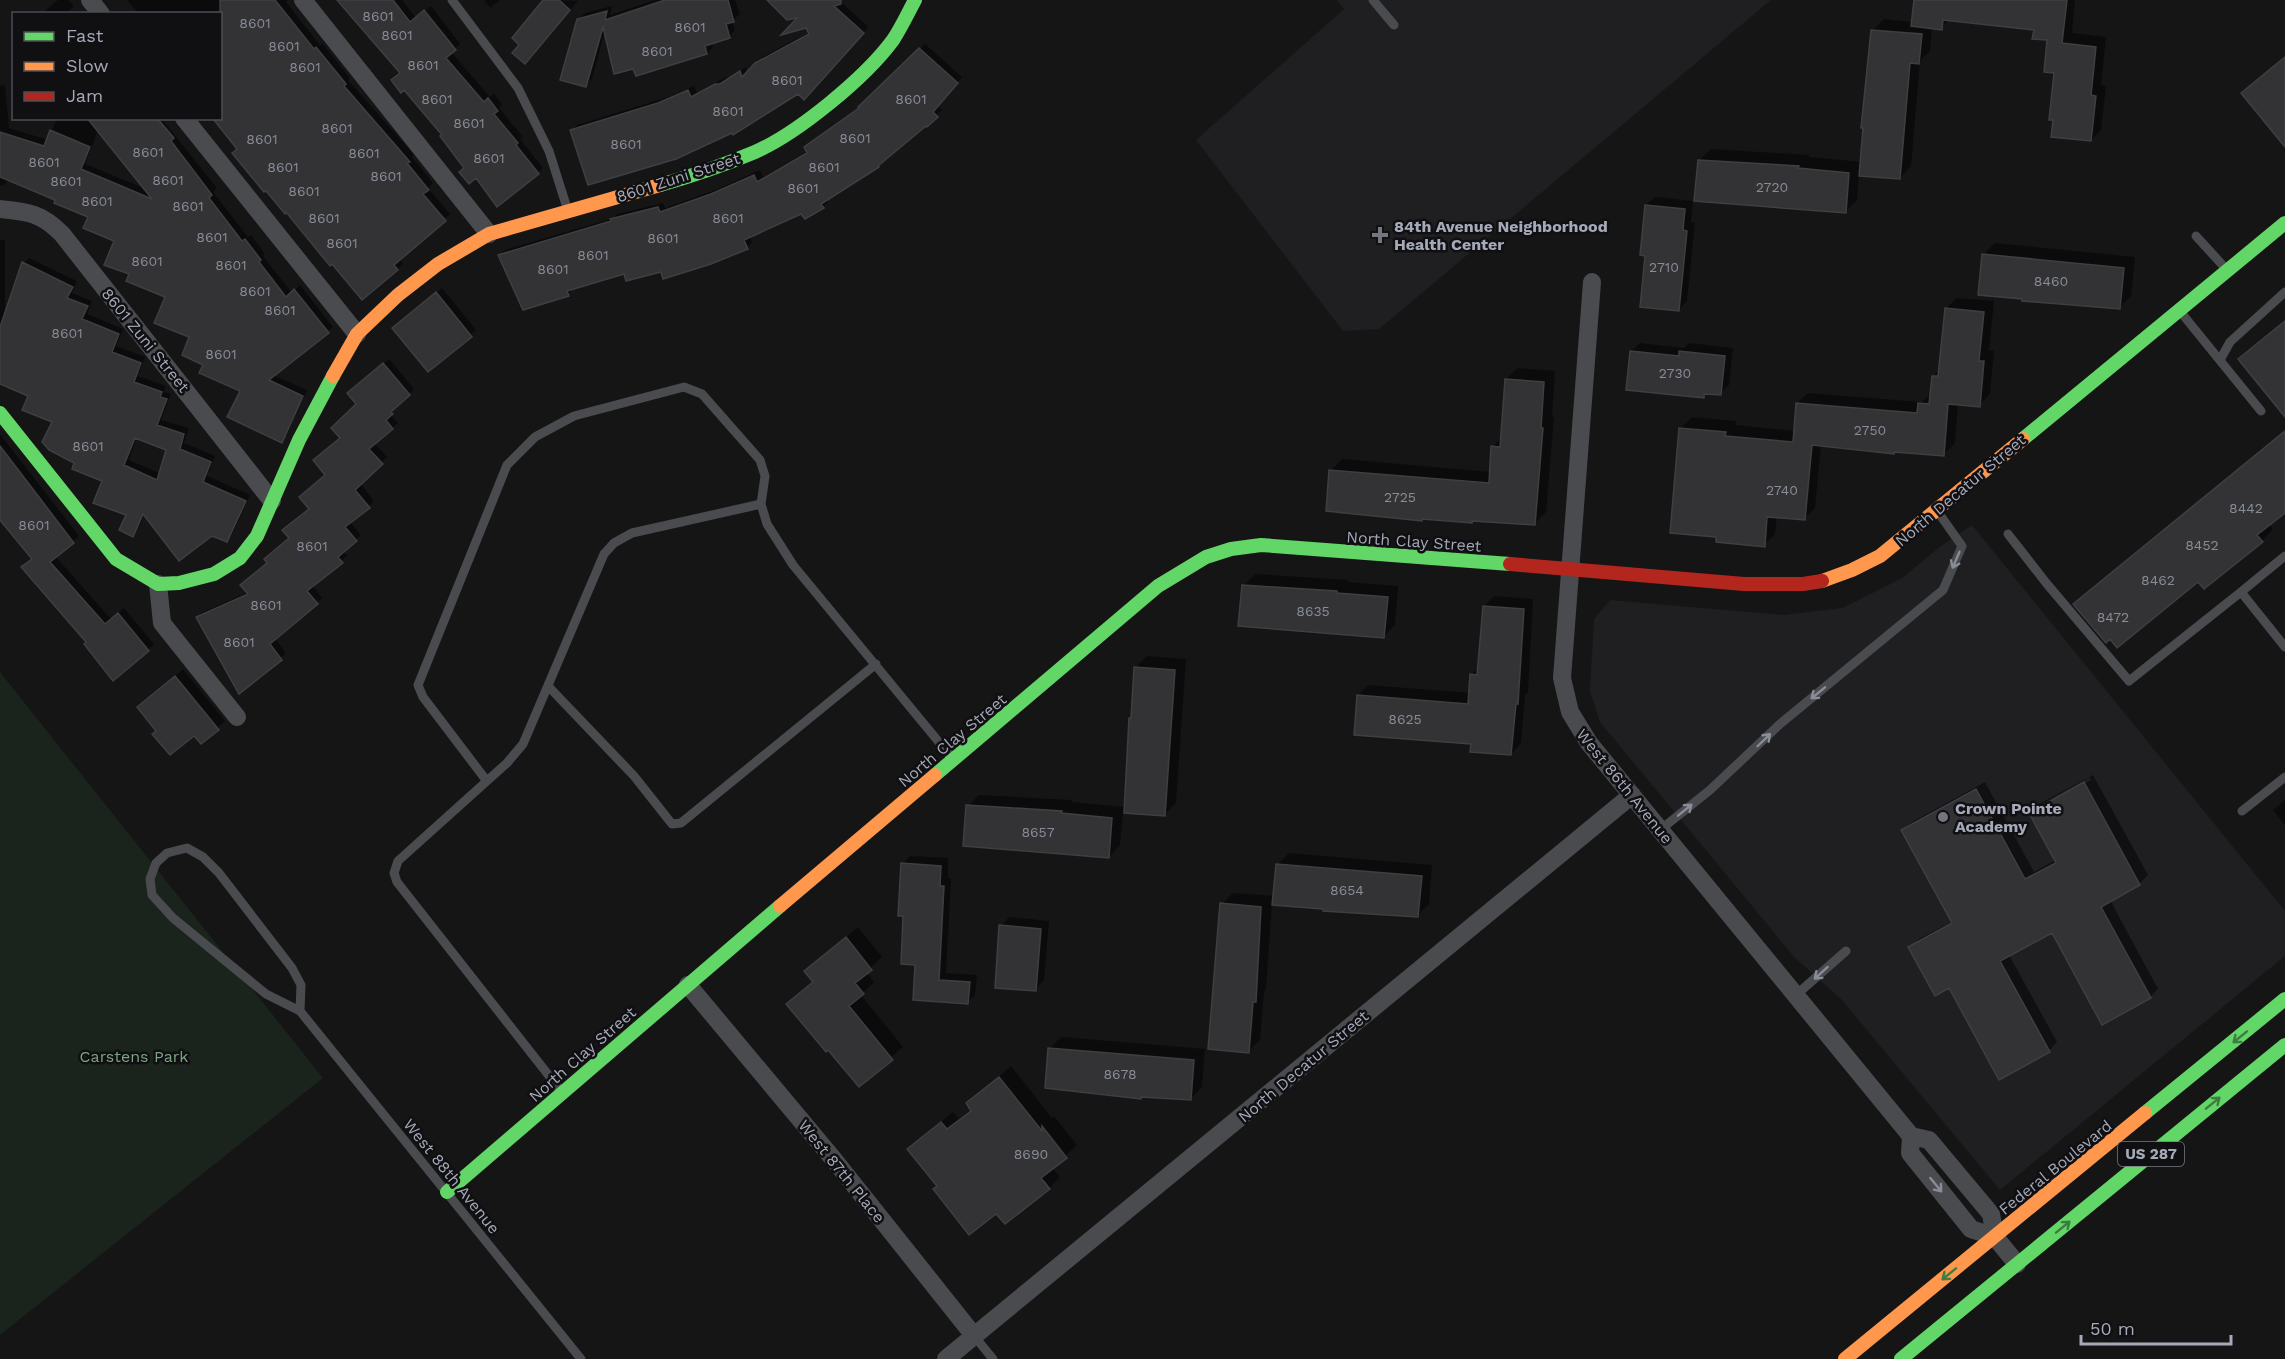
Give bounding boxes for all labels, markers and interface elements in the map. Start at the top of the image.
house number: 8601 [362,8,394,24]
legend [12,12,222,120]
house number: 8601 [239,15,271,31]
house number: 8601 [674,19,706,35]
text: Fast [66,25,104,46]
house number: 8601 [381,27,413,43]
house number: 8601 [268,38,300,54]
house number: 8601 [641,43,673,59]
text: Slow [66,55,109,76]
house number: 8601 [407,57,439,73]
house number: 8601 [289,59,321,75]
house number: 8601 [771,72,803,88]
text: Jam [66,85,103,106]
house number: 8601 [421,91,453,107]
house number: 8601 [895,91,927,107]
house number: 8601 [712,103,744,119]
house number: 8601 [453,115,485,131]
house number: 8601 [321,120,353,136]
house number: 8601 [839,130,871,146]
house number: 8601 [246,131,278,147]
house number: 8601 [610,136,642,152]
house number: 8601 [132,144,164,160]
house number: 8601 [348,145,380,161]
street label: 8601 Zuni Street [614,148,743,206]
house number: 8601 [473,150,505,166]
house number: 8601 [28,154,60,170]
house number: 8601 [267,159,299,175]
house number: 8601 [808,159,840,175]
house number: 8601 [370,168,402,184]
house number: 8601 [152,172,184,188]
house number: 8601 [50,173,82,189]
house number: 2720 [1756,179,1788,195]
house number: 8601 [787,180,819,196]
house number: 8601 [288,183,320,199]
house number: 8601 [81,193,113,209]
house number: 8601 [172,198,204,214]
house number: 8601 [308,210,340,226]
house number: 8601 [712,210,744,226]
place label: 84th Avenue Neighborhood Health Center [1394,217,1608,254]
marker: 84th Avenue Neighborhood Health Center [1371,226,1389,244]
house number: 8601 [196,229,228,245]
house number: 8601 [647,230,679,246]
house number: 8601 [326,235,358,251]
house number: 8601 [577,247,609,263]
house number: 8601 [131,253,163,269]
house number: 8601 [215,257,247,273]
house number: 2710 [1649,259,1679,275]
house number: 8601 [537,261,569,277]
house number: 8460 [2034,273,2068,289]
house number: 8601 [239,283,271,299]
street label: 8601 Zuni Street [98,284,194,397]
house number: 8601 [264,302,296,318]
house number: 8601 [51,325,83,341]
house number: 8601 [205,346,237,362]
house number: 2730 [1659,365,1691,381]
house number: 2750 [1854,422,1886,438]
street label: North Decatur Street [1891,430,2030,550]
house number: 8601 [72,438,104,454]
house number: 2740 [1766,482,1798,498]
house number: 2725 [1384,489,1416,505]
house number: 8442 [2229,500,2263,516]
house number: 8601 [18,517,50,533]
street label: North Clay Street [1346,527,1482,556]
house number: 8452 [2185,537,2219,553]
house number: 8601 [296,538,328,554]
one-way arrow [1950,550,1961,568]
house number: 8462 [2141,572,2175,588]
house number: 8601 [250,597,282,613]
house number: 8635 [1296,603,1330,619]
house number: 8472 [2097,609,2129,625]
house number: 8601 [223,634,255,650]
one-way arrow [1811,686,1826,700]
street label: North Clay Street [894,689,1010,791]
house number: 8625 [1388,711,1422,727]
street label: West 86th Avenue [1572,725,1677,848]
one-way arrow [1756,733,1771,747]
place label: Crown Pointe Academy [1955,799,2062,836]
one-way arrow [1677,803,1693,816]
marker: Crown Pointe Academy [1936,810,1950,824]
house number: 8657 [1021,824,1055,840]
house number: 8654 [1330,882,1364,898]
one-way arrow [1814,966,1829,980]
street label: North Clay Street [525,1003,640,1106]
street label: North Decatur Street [1234,1006,1373,1126]
one-way arrow [2232,1030,2248,1043]
park label: Carstens Park [80,1047,188,1066]
house number: 8678 [1103,1066,1137,1082]
one-way arrow [2205,1097,2221,1110]
street label: West 88th Avenue [399,1115,504,1238]
street label: West 87th Place [794,1116,889,1227]
street label: Federal Boulevard [1995,1116,2116,1219]
road number: US 287 [2118,1142,2184,1166]
house number: 8690 [1014,1146,1048,1162]
one-way arrow [1929,1177,1942,1193]
one-way arrow [2054,1221,2070,1234]
one-way arrow [1942,1267,1958,1280]
scale bar [2081,1308,2231,1346]
text: 50 m [2090,1318,2135,1339]

